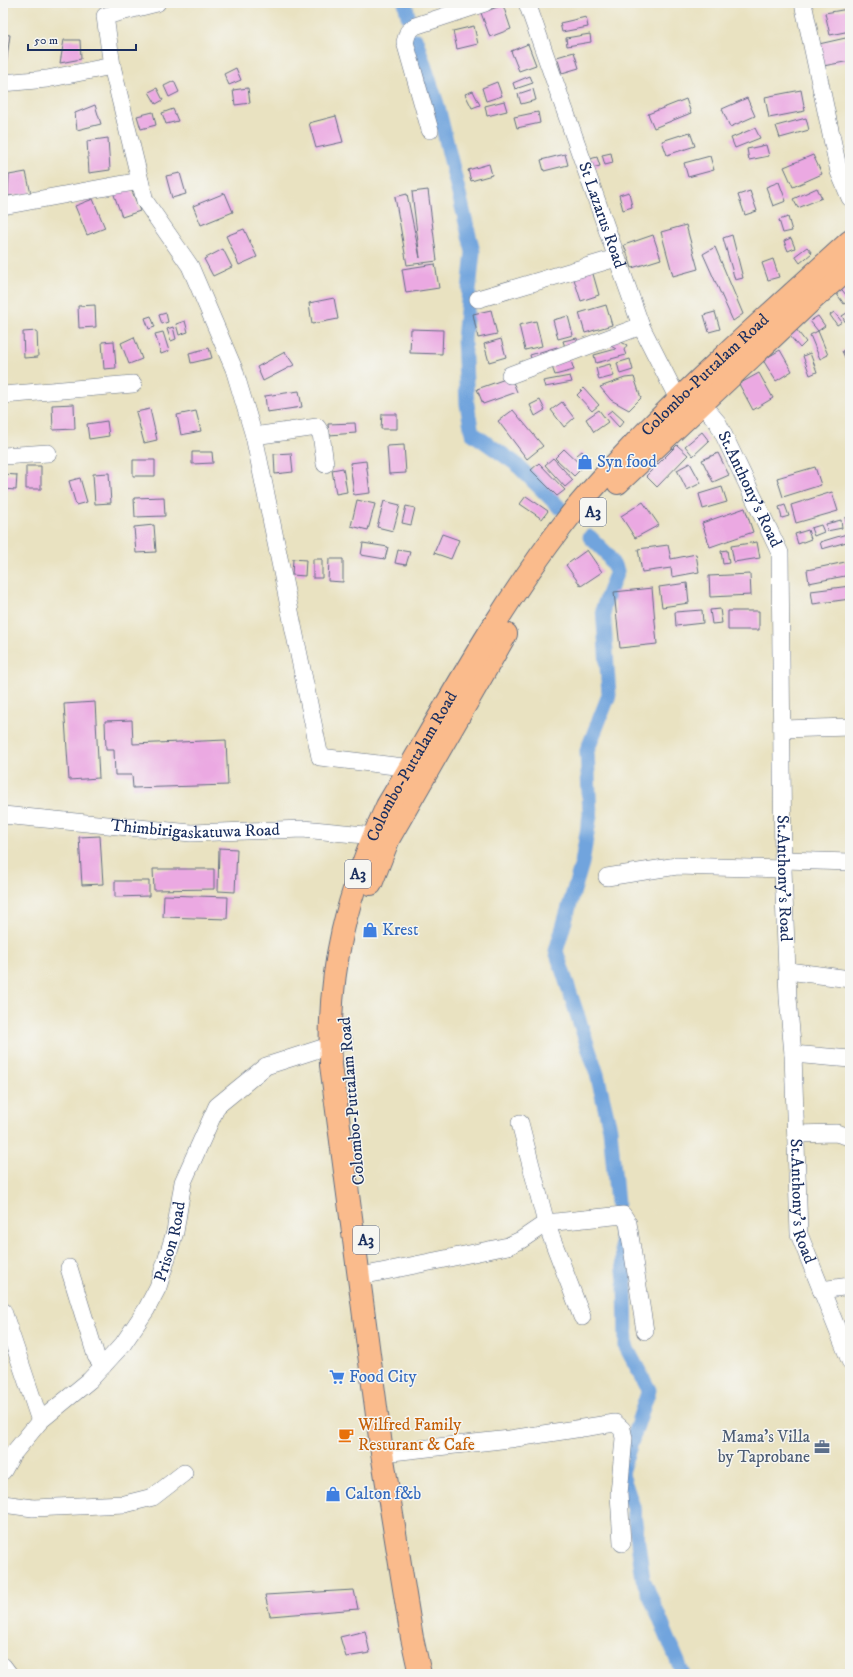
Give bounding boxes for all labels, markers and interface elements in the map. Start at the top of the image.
scale bar [28,26,136,52]
text: 50 m [34,33,58,48]
street label: St Lazarus Road [573,159,631,272]
street label: Colombo-Puttalam Road [636,309,774,441]
street label: St.Anthony's Road [712,427,787,551]
place label: Syn food [597,451,657,473]
shop icon: Syn food [576,453,594,471]
road number: A3 [580,498,606,526]
street label: Colombo-Puttalam Road [362,687,463,845]
street label: Thimbirigaskatuwa Road [110,814,281,844]
street label: St.Anthony's Road [771,815,797,942]
road number: A3 [345,860,371,888]
place label: Krest [382,919,419,941]
shop icon: Krest [361,921,379,939]
street label: Colombo-Puttalam Road [334,1015,370,1186]
street label: St.Anthony's Road [785,1138,821,1267]
street label: Prison Road [149,1199,191,1285]
road number: A3 [353,1226,379,1254]
place label: Food City [349,1366,418,1388]
supermarket icon: Food City [328,1368,346,1386]
place label: Wilfred Family Resturant & Cafe [357,1414,475,1456]
cafe icon: Wilfred Family Resturant & Cafe [337,1426,355,1444]
place label: Mama's Villa by Taprobane [718,1426,811,1468]
office icon: Mama's Villa by Taprobane [813,1438,831,1456]
place label: Calton f&b [345,1483,421,1505]
shop icon: Calton f&b [324,1485,342,1503]

